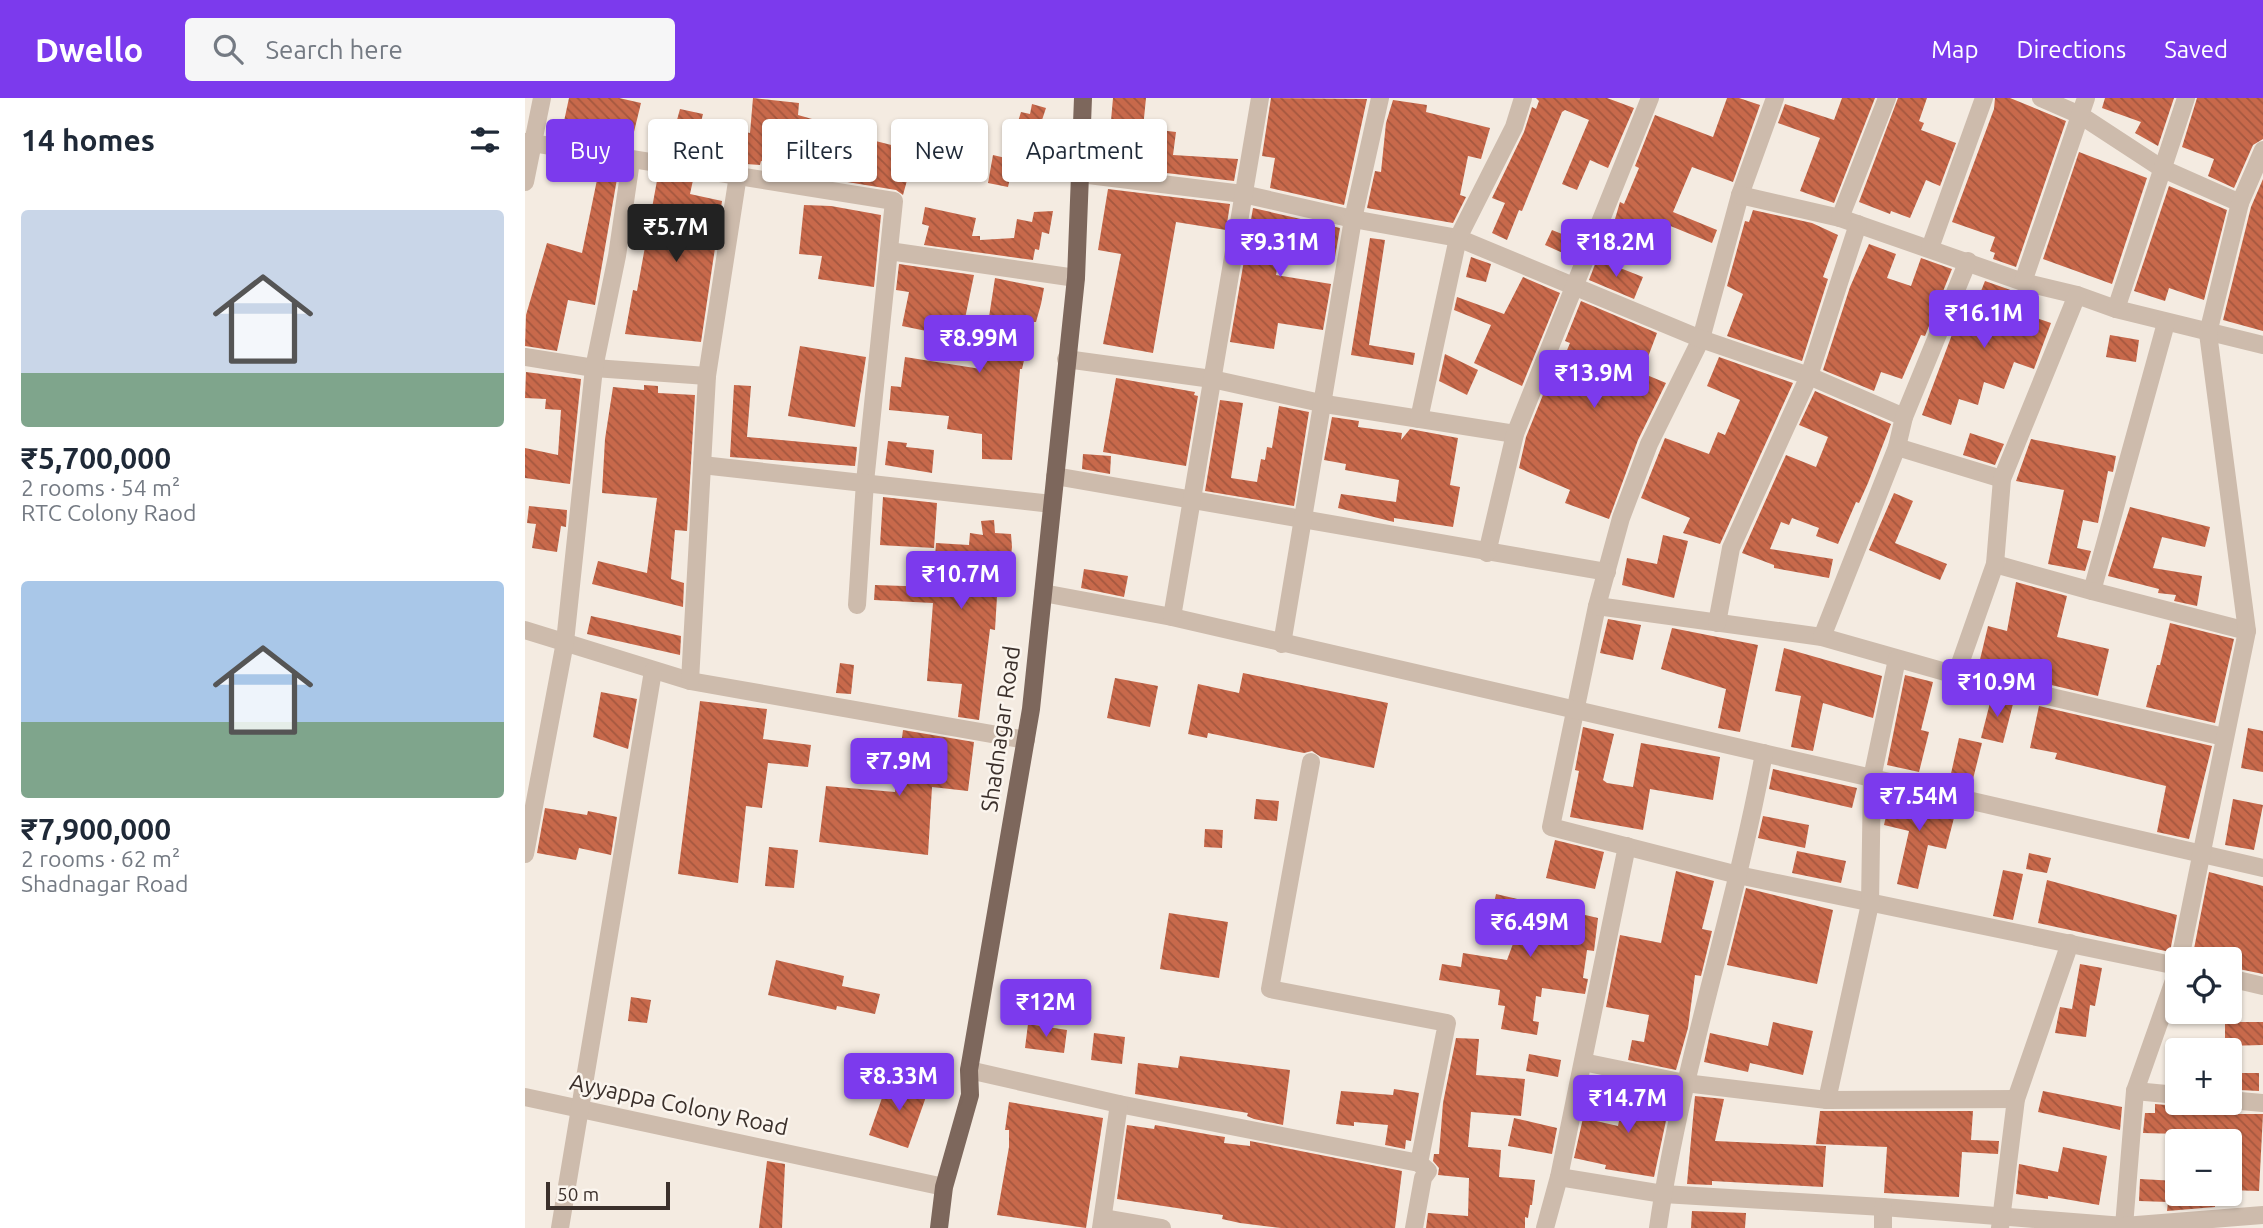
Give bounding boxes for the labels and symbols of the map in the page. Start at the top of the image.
pin: ₹5.7M [627,204,725,264]
pin: ₹9.31M [1223,220,1337,279]
pin: ₹18.2M [1559,220,1673,279]
pin: ₹16.1M [1927,290,2041,350]
pin: ₹8.99M [922,316,1036,375]
pin: ₹13.9M [1537,350,1651,410]
pin: ₹10.7M [904,552,1018,611]
street label: Shadnagar Road [976,644,1024,814]
pin: ₹10.9M [1940,660,2054,719]
pin: ₹7.9M [850,738,948,798]
pin: ₹7.54M [1862,774,1976,833]
pin: ₹6.49M [1473,900,1587,959]
pin: ₹12M [1005,979,1087,1039]
pin: ₹8.33M [842,1054,956,1113]
street label: Ayyappa Colony Road [568,1069,790,1139]
pin: ₹14.7M [1571,1076,1685,1135]
scale bar [546,1179,670,1211]

